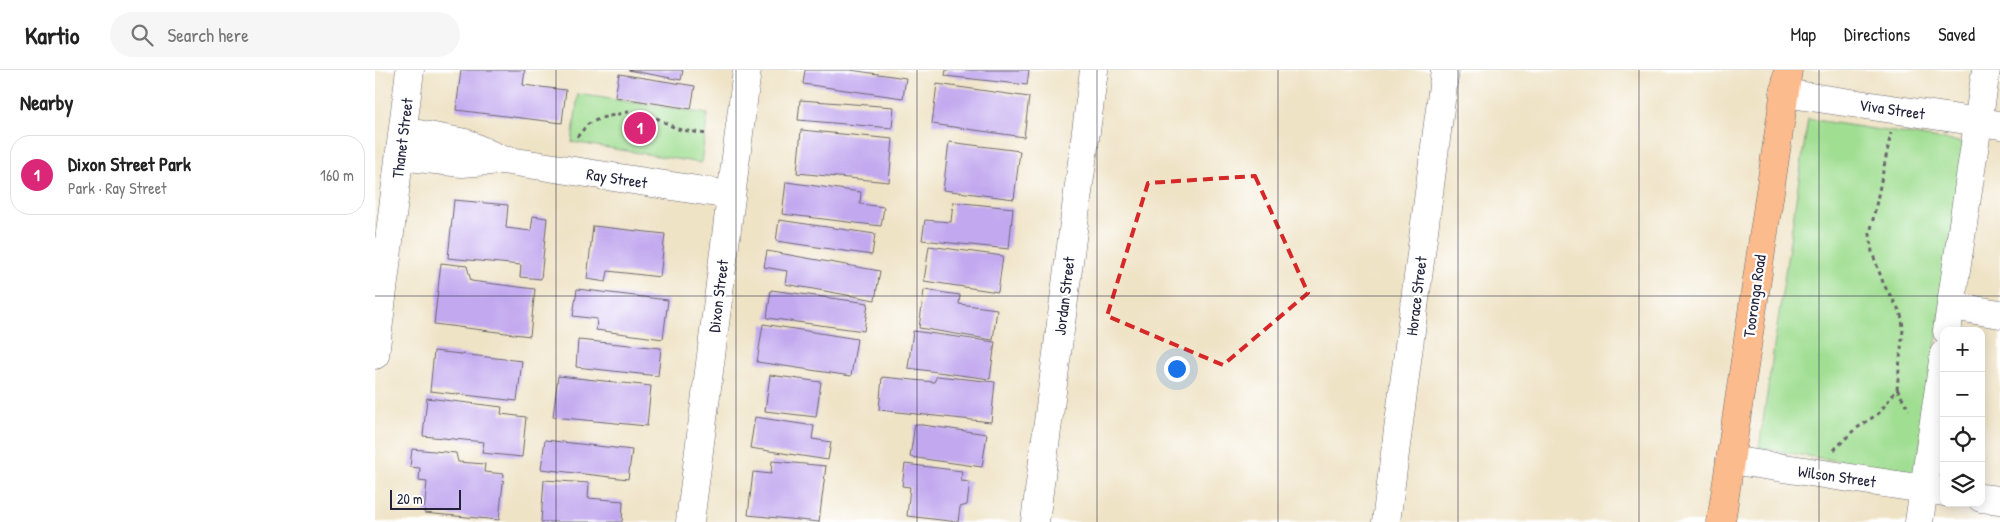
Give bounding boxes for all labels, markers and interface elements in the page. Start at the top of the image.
search box [110,12,460,57]
text: Kartio [25,19,80,51]
icon: search [128,21,156,49]
text: Search here [168,22,249,48]
text: Map [1791,22,1816,47]
text: Directions [1844,22,1910,47]
text: Saved [1938,22,1975,47]
text: Nearby [20,88,73,117]
street label: Viva Street [1858,94,1927,125]
street label: Thanet Street [386,96,418,179]
pin: 1 [624,109,656,147]
text: Dixon Street Park [68,151,191,177]
street label: Ray Street [585,162,649,194]
text: 1 [34,164,40,186]
text: 160 m [320,164,354,186]
text: Park · Ray Street [68,177,167,199]
street label: Tooronga Road [1737,253,1771,339]
street label: Jordan Street [1048,255,1080,337]
street label: Horace Street [1400,255,1432,337]
street label: Dixon Street [703,258,733,334]
map controls [1940,327,1985,507]
button: + [1940,327,1985,372]
your location [1164,356,1190,382]
button: − [1940,372,1985,417]
button: locate [1940,417,1985,462]
street label: Wilson Street [1797,460,1878,492]
button: layers [1940,462,1985,507]
scale bar [390,487,461,510]
text: 20 m [397,489,423,508]

